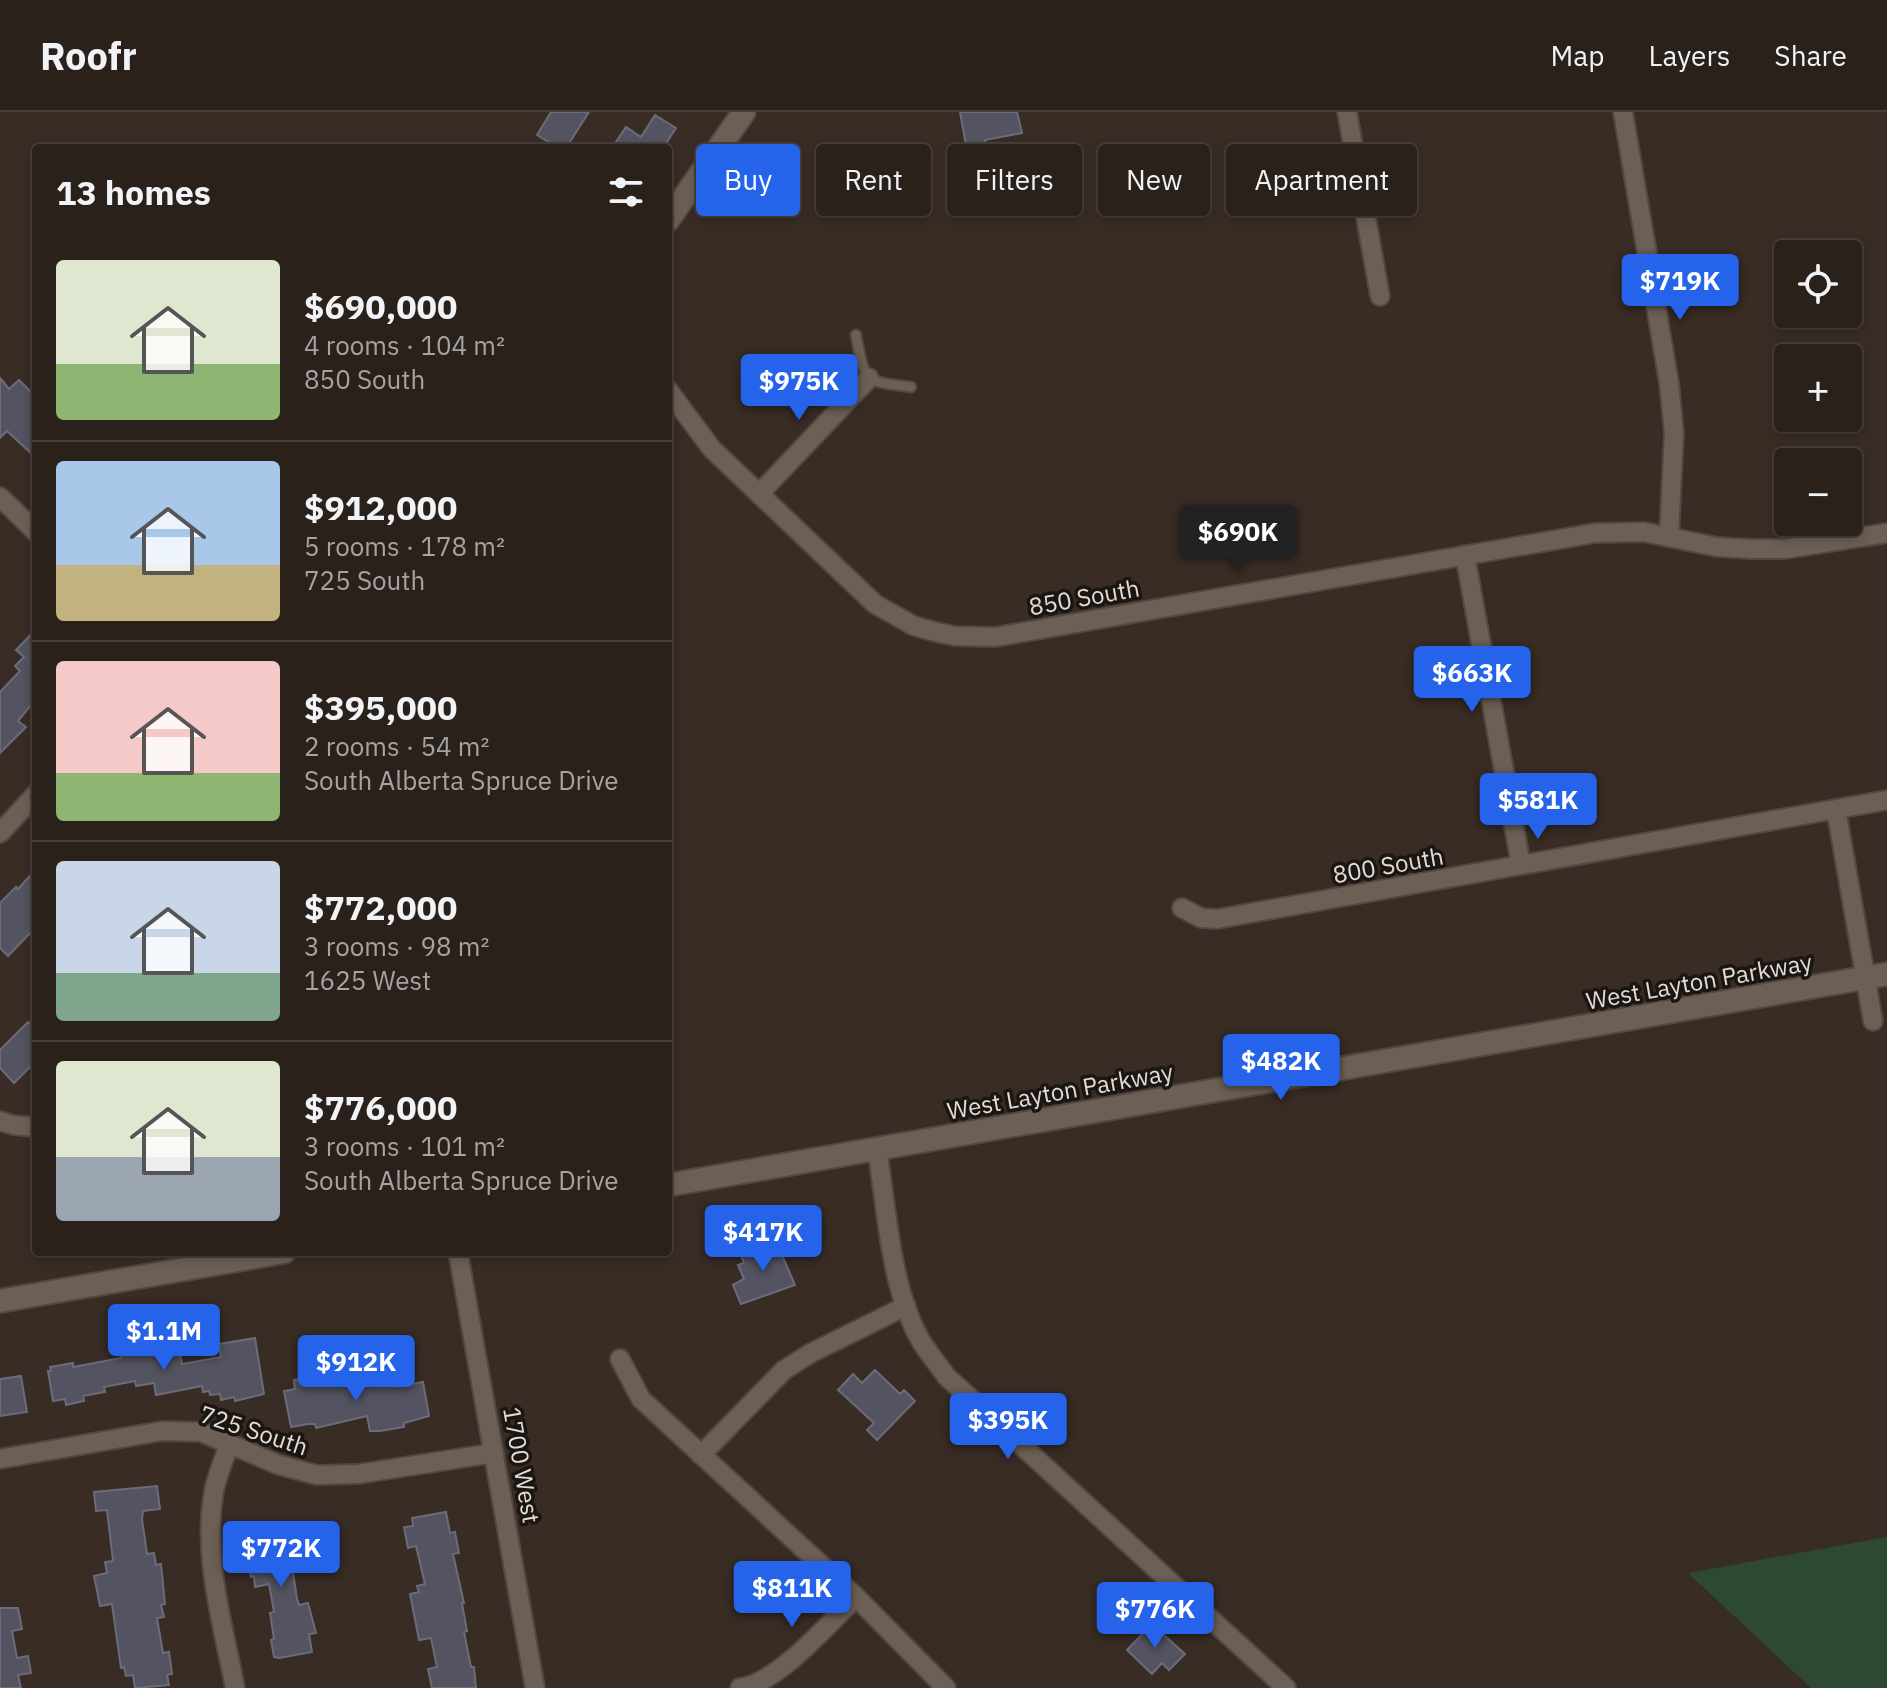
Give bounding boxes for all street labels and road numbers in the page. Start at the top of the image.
street label: 850 South [1026,572,1142,622]
street label: 800 South [1330,840,1446,890]
street label: West Layton Parkway [1583,945,1815,1017]
street label: West Layton Parkway [944,1055,1176,1127]
street label: 725 South [196,1397,312,1463]
street label: 1700 West [496,1404,548,1526]

